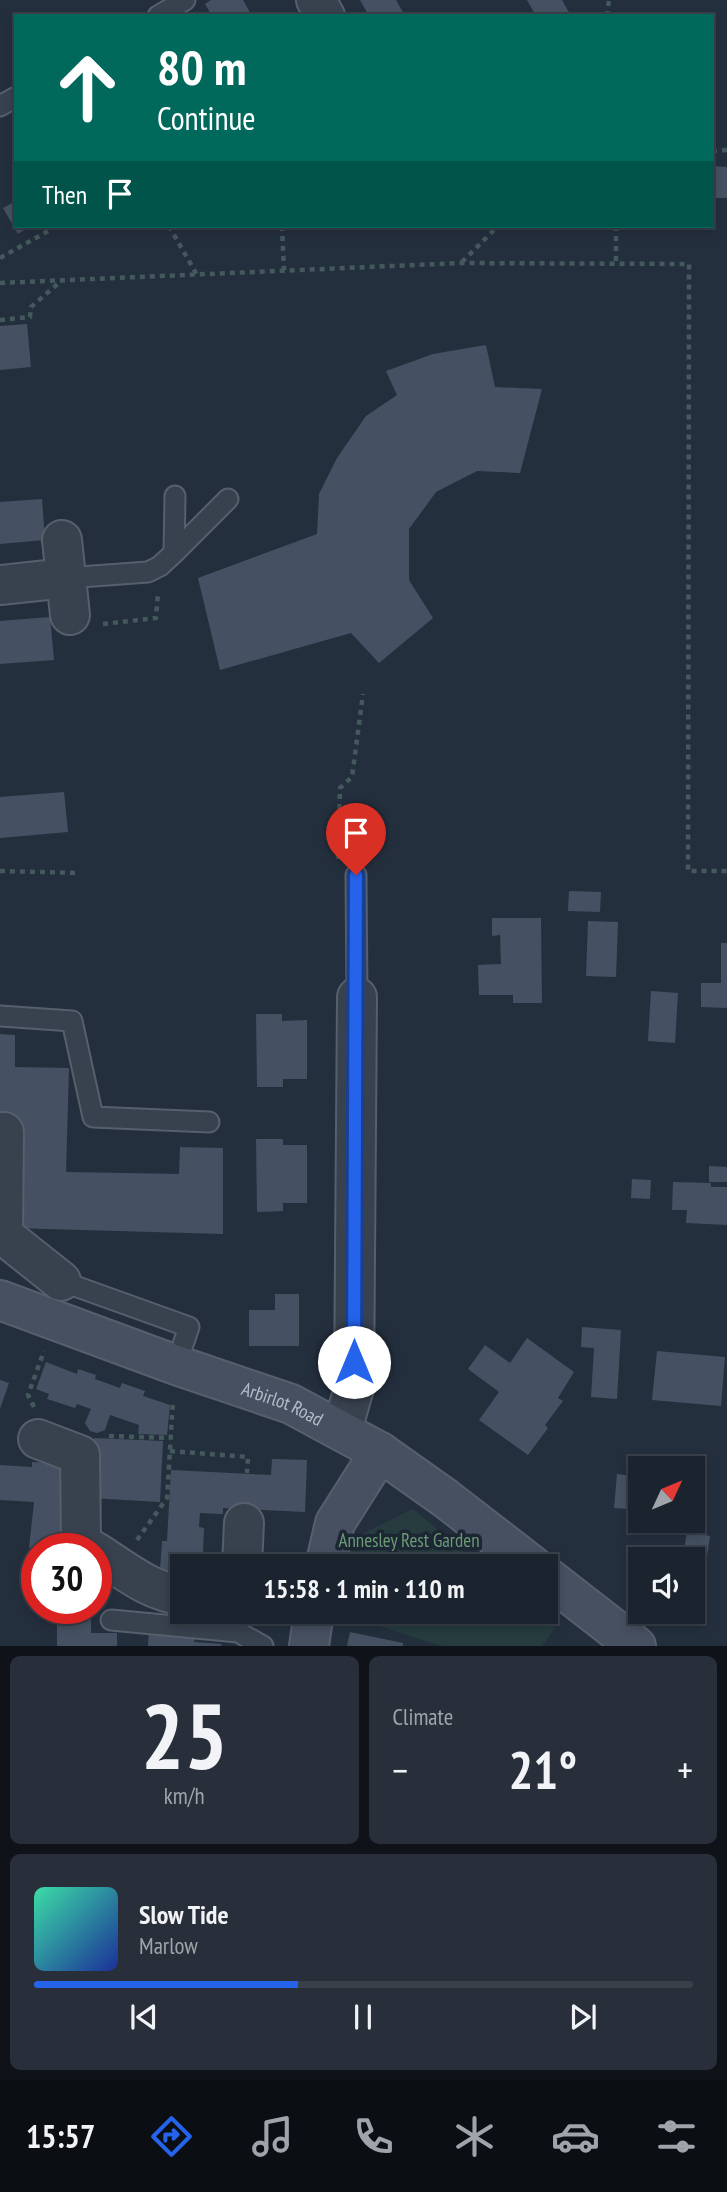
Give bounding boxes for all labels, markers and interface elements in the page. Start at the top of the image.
text: 80 m [157,35,246,99]
icon: ahead [42,42,133,133]
text: Continue [157,97,256,139]
icon: arrive [101,175,139,213]
text: Then [42,178,87,211]
pin [326,803,386,875]
icon: arrive [337,814,375,852]
position arrow [317,1325,391,1399]
street label: Arbirlot Road [239,1376,328,1431]
north arrow [628,1456,705,1533]
map controls [628,1456,705,1624]
park label: Annesley Rest Garden [339,1528,479,1552]
speed limit sign: 30 [21,1533,112,1624]
button: sound [628,1547,705,1624]
text: 15:58 · 1 min · 110 m [264,1572,464,1605]
text: 25 [141,1676,228,1794]
text: Climate [393,1702,453,1731]
text: 21° [508,1736,577,1803]
text: − [393,1745,408,1794]
text: + [677,1745,693,1794]
text: km/h [164,1781,205,1810]
text: Slow Tide [139,1898,229,1931]
text: Marlow [139,1931,198,1960]
icon: previous [125,1998,163,2036]
icon: pause [344,1998,382,2036]
icon: next [564,1998,602,2036]
icon: directions [147,2112,196,2161]
icon: music [248,2112,297,2161]
icon: phone [349,2112,398,2161]
icon: climate [450,2112,499,2161]
icon: car [551,2112,600,2161]
icon: filters [652,2112,701,2161]
text: 15:57 [26,2115,95,2157]

